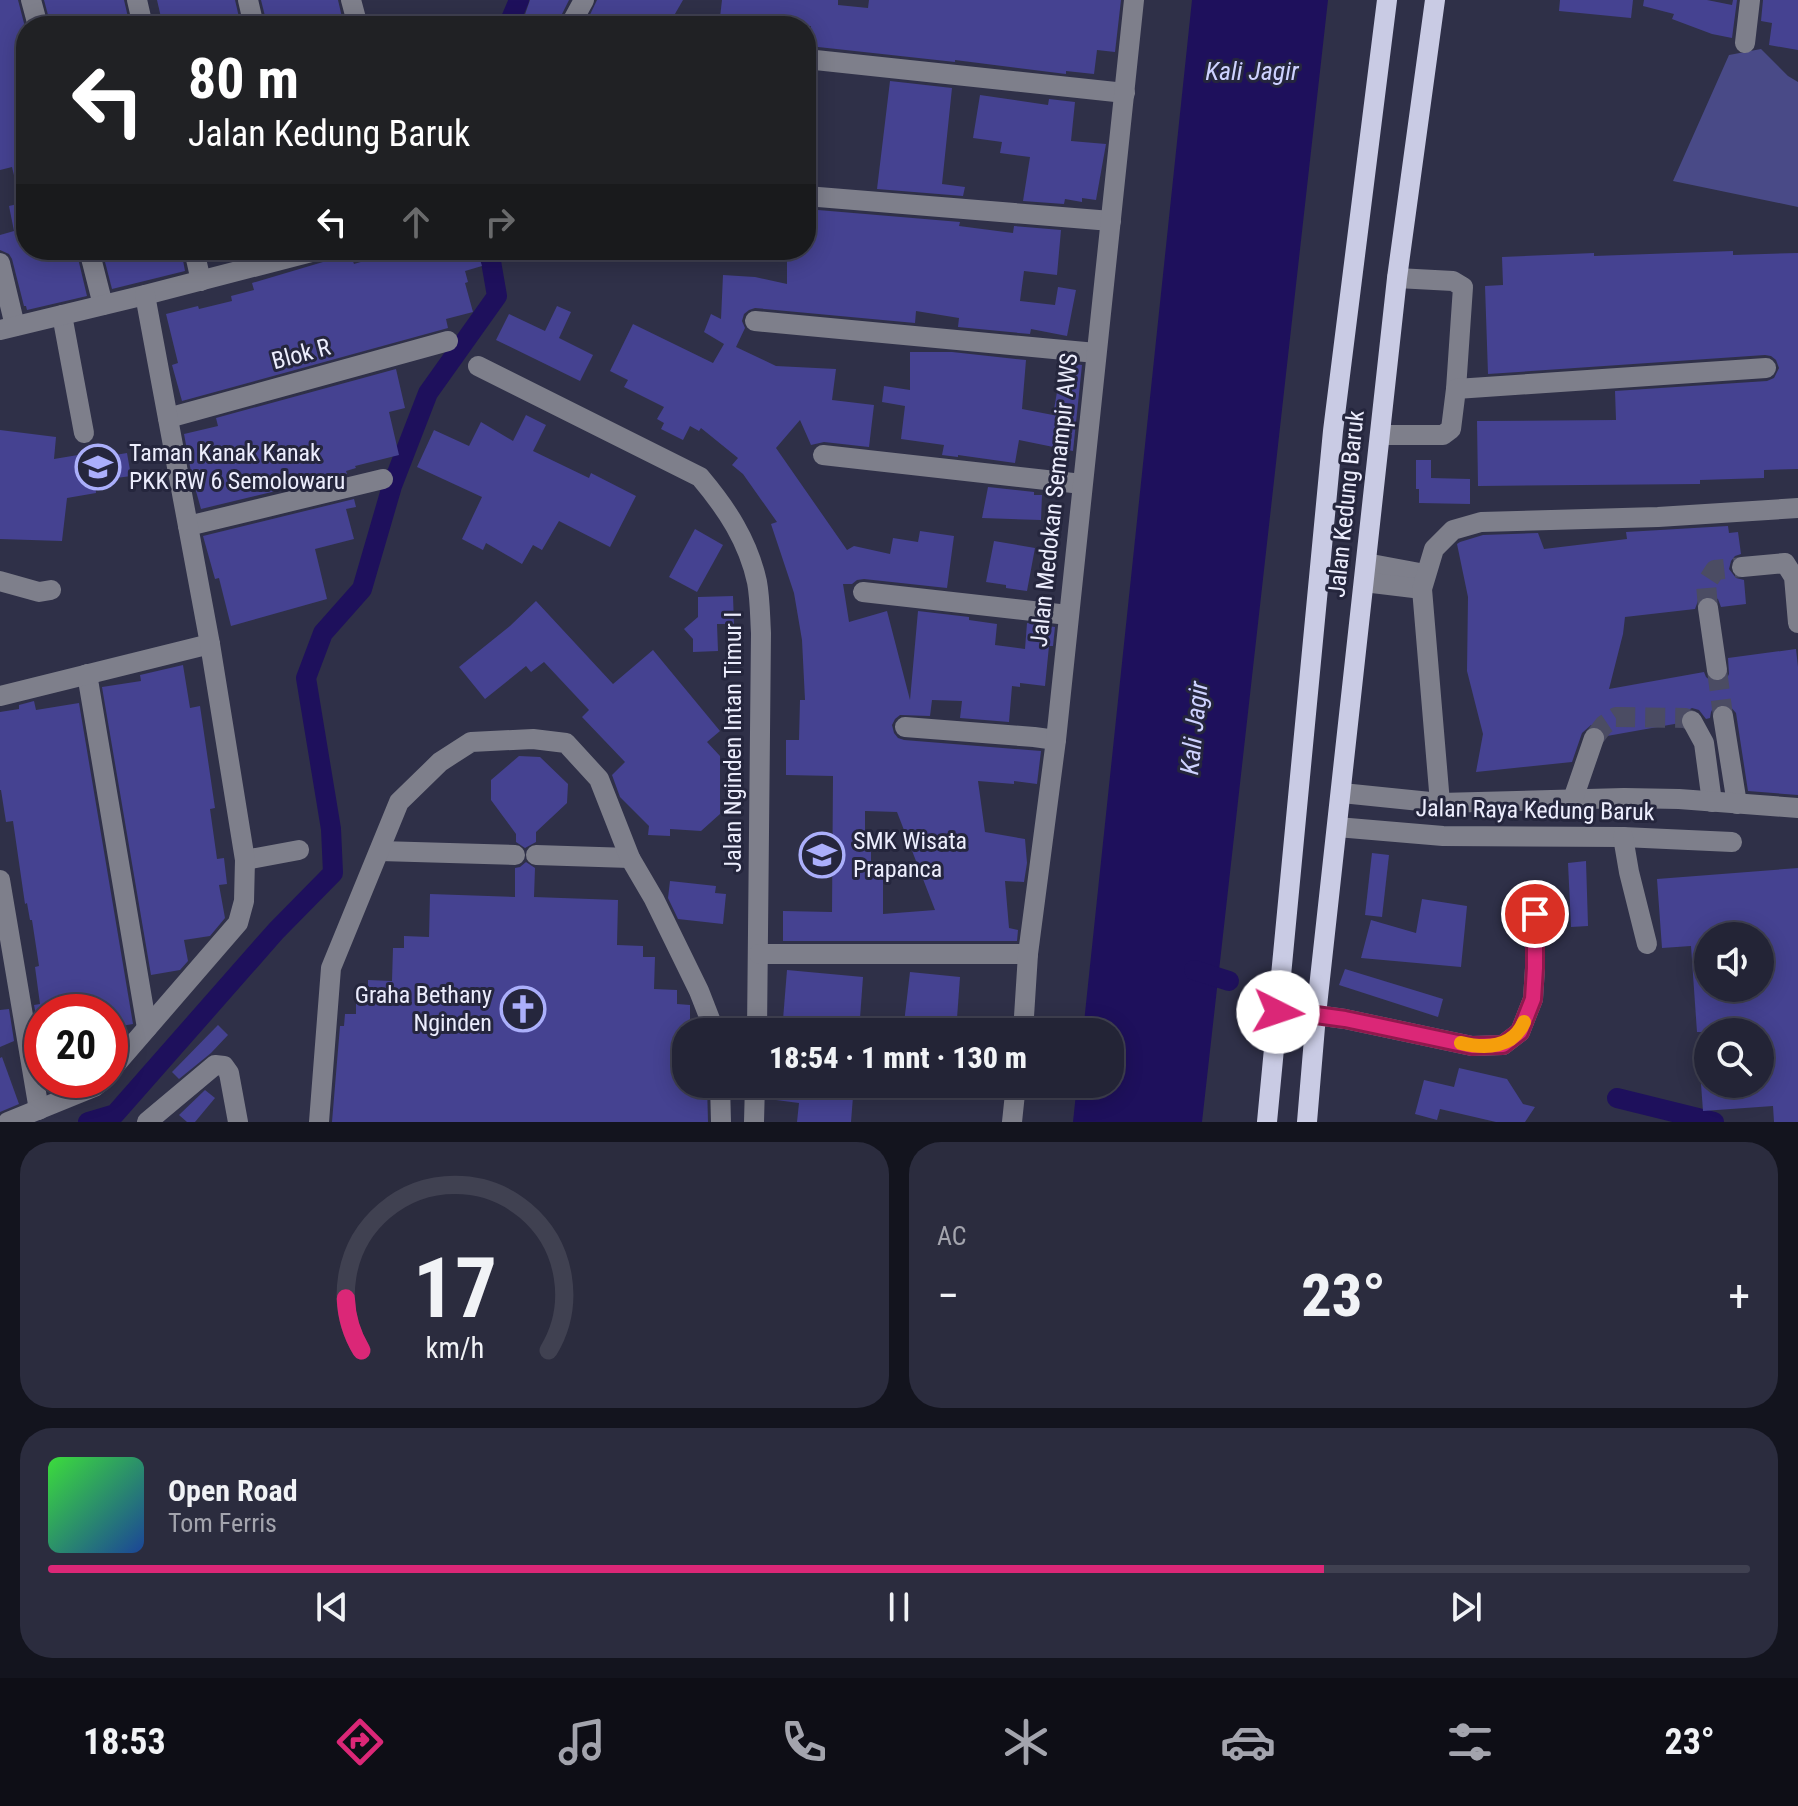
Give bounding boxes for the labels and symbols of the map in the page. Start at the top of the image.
water label: Kali Jagir [1205,56,1300,86]
street label: Blok R [269,333,334,375]
street label: Jalan Medokan Semampir AWS [1025,352,1083,648]
street label: Jalan Kedung Baruk [1322,409,1370,599]
place label: Taman Kanak Kanak PKK RW 6 Semolowaru [129,439,345,495]
school or university icon: Taman Kanak Kanak PKK RW 6 Semolowaru [74,443,122,491]
street label: Jalan Nginden Intan Timur I [719,612,747,872]
water label: Kali Jagir [1174,679,1214,776]
street label: Jalan Raya Kedung Baruk [1415,794,1655,826]
place label: SMK Wisata Prapanca [853,827,967,883]
school or university icon: SMK Wisata Prapanca [798,831,846,879]
pin [1501,880,1569,948]
position arrow [1236,970,1320,1054]
place label: Graha Bethany Nginden [355,981,492,1037]
church icon: Graha Bethany Nginden [499,985,547,1033]
speed limit sign: 20 [24,994,128,1098]

